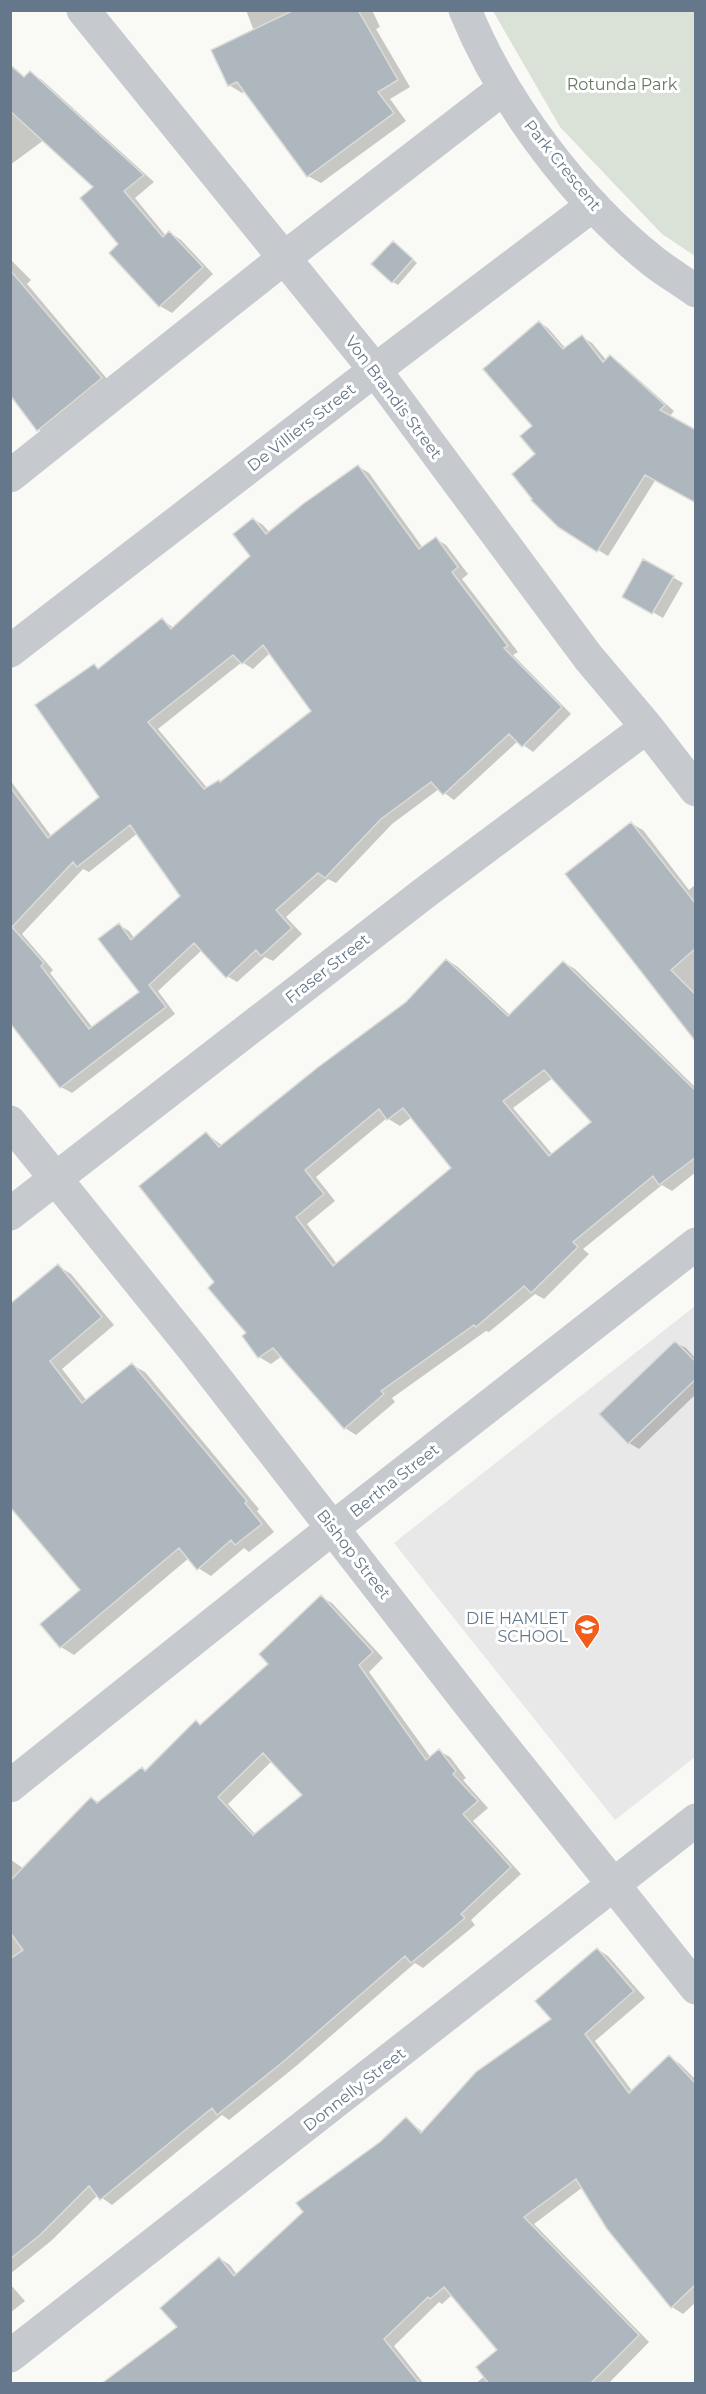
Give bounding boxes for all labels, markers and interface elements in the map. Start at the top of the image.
park label: Rotunda Park [567,75,678,94]
street label: Park Crescent [520,116,605,215]
street label: Von Brandis Street [341,332,446,463]
street label: De Villiers Street [244,379,359,475]
street label: Fraser Street [281,929,374,1007]
street label: Bertha Street [346,1439,443,1521]
street label: Bishop Street [313,1506,395,1603]
place label: DIE HAMLET SCHOOL [466,1609,569,1646]
school or university icon: DIE HAMLET SCHOOL [572,1612,602,1650]
street label: Donnelly Street [299,2043,410,2135]

